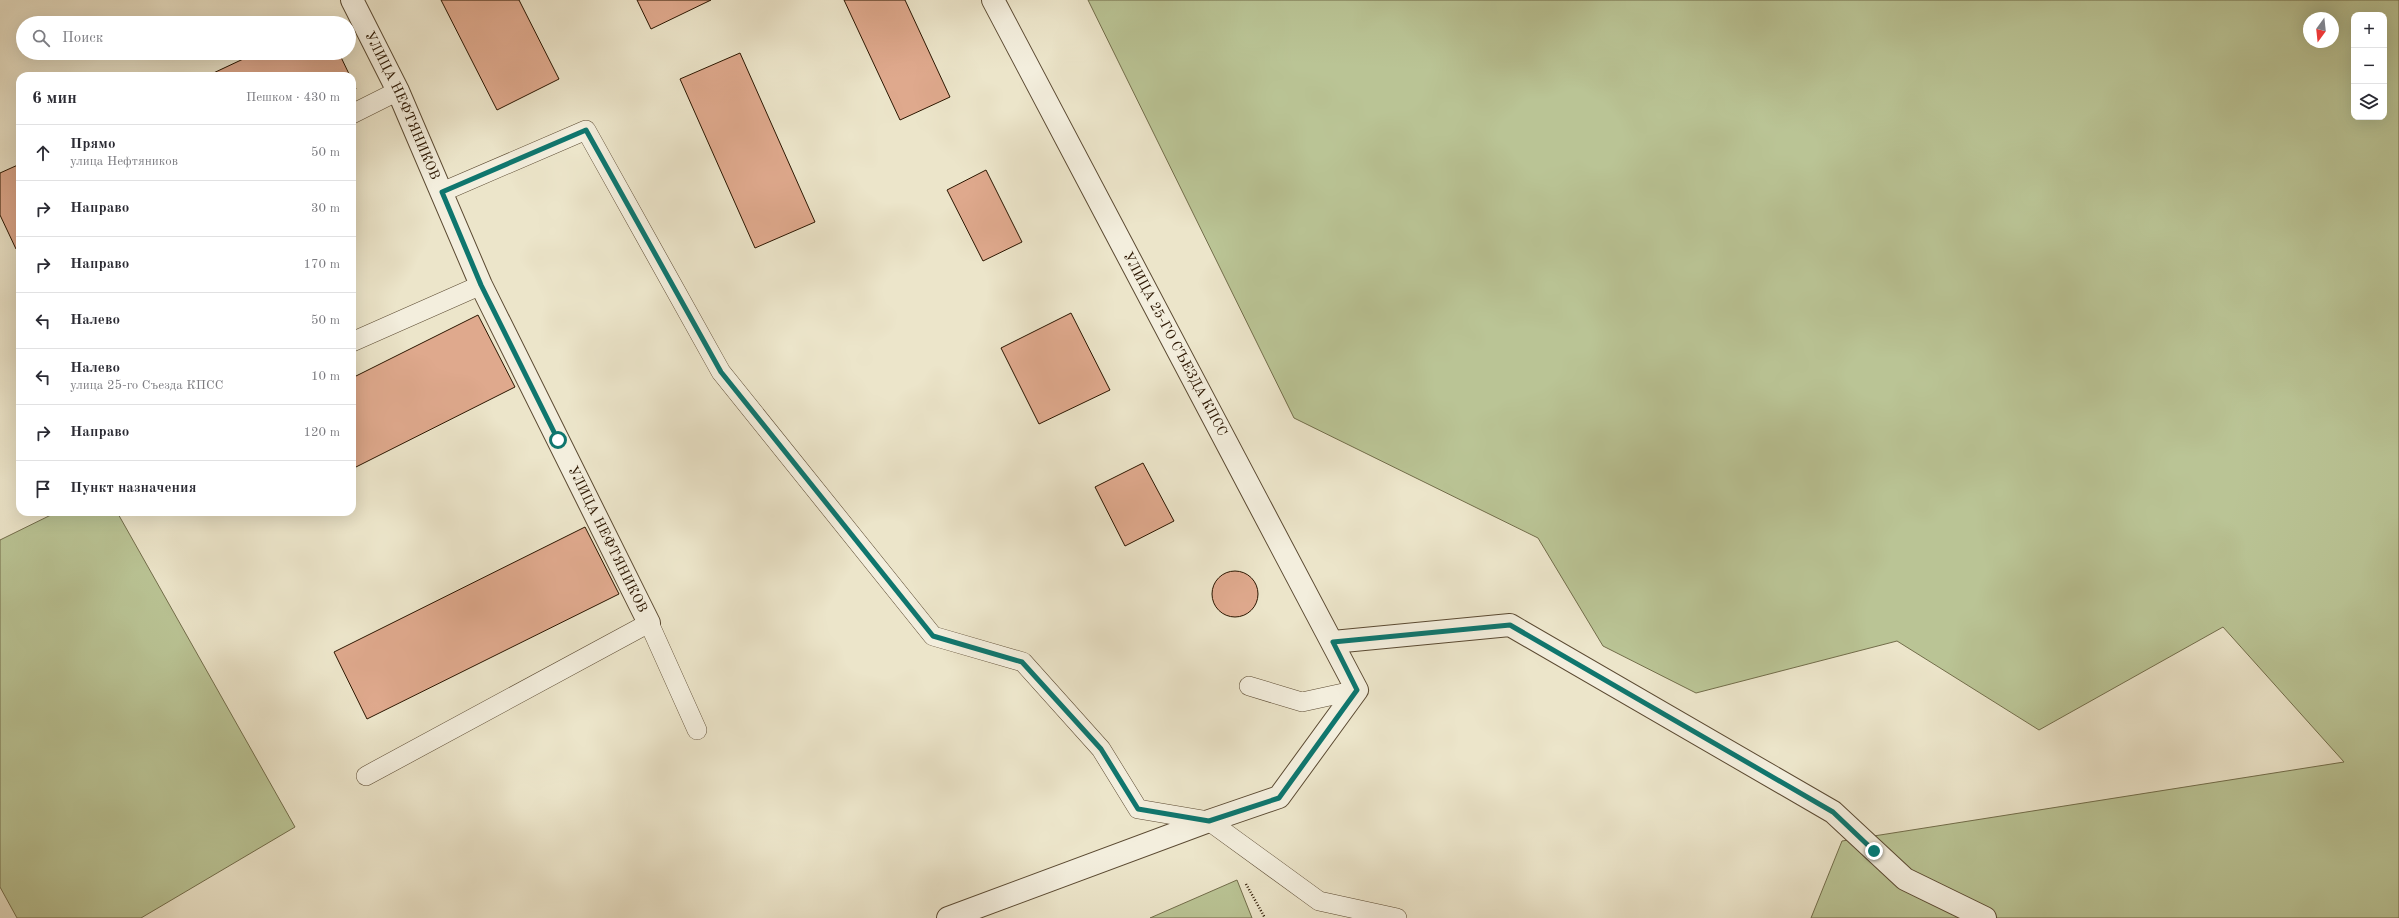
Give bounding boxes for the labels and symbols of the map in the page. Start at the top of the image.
north arrow [2303,12,2339,48]
street label: УЛИЦА НЕФТЯНИКОВ [362,29,442,182]
street label: УЛИЦА 25-ГО СЪЕЗДА КПСС [1120,250,1230,438]
route start [549,431,567,449]
street label: УЛИЦА НЕФТЯНИКОВ [565,464,650,615]
route end [1865,842,1883,860]

